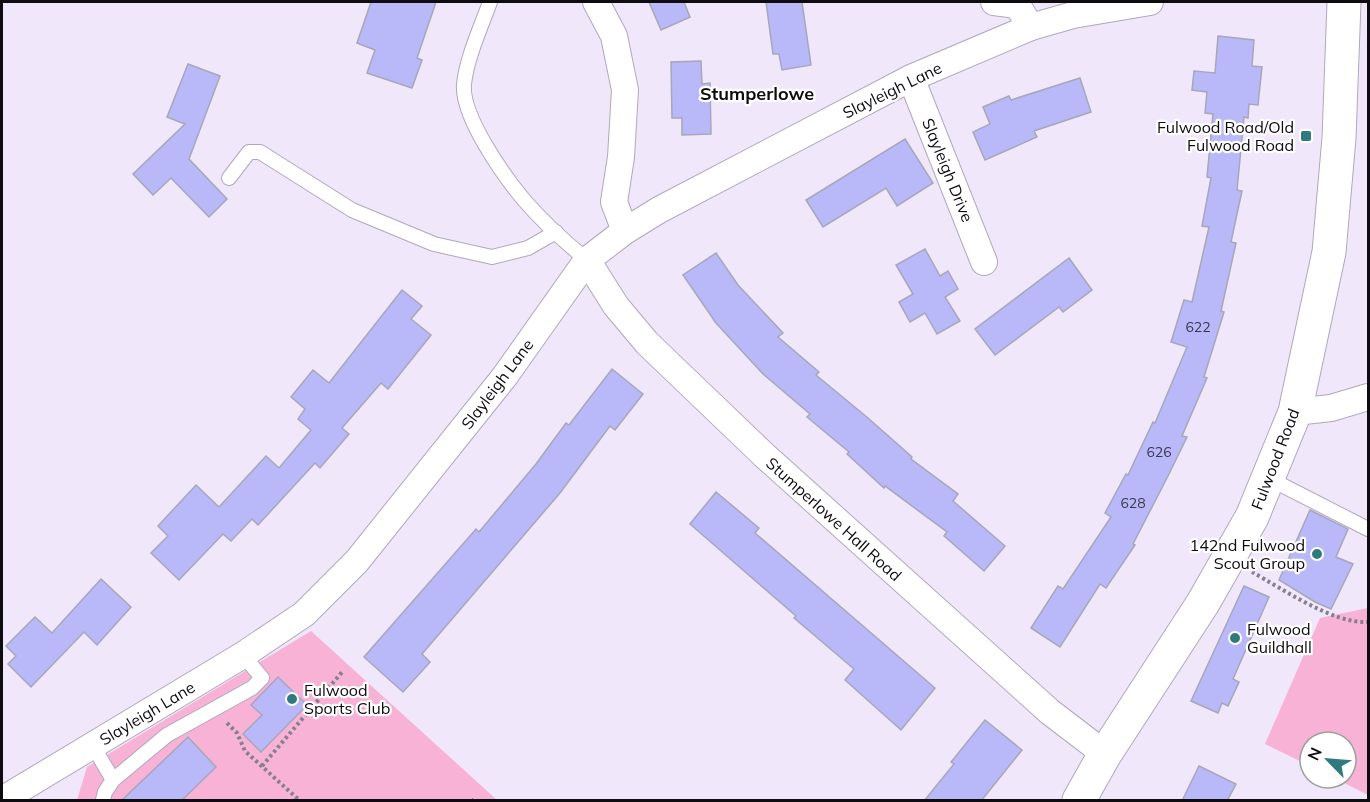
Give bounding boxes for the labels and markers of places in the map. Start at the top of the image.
place label: Fulwood Road/Old Fulwood Road [1157,117,1294,155]
marker: Fulwood Road/Old Fulwood Road [1299,129,1313,143]
place label: 142nd Fulwood Scout Group [1190,535,1305,573]
marker: 142nd Fulwood Scout Group [1310,547,1324,561]
place label: Fulwood Guildhall [1247,619,1312,657]
marker: Fulwood Guildhall [1228,631,1242,645]
place label: Fulwood Sports Club [304,680,390,718]
marker: Fulwood Sports Club [285,692,299,706]

